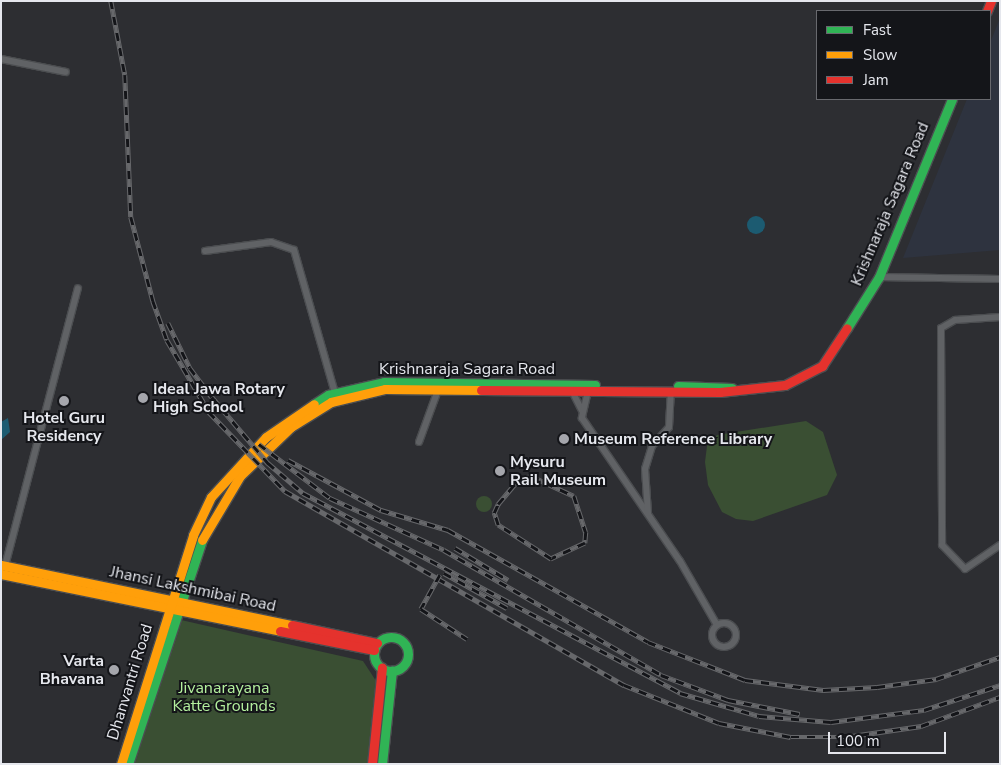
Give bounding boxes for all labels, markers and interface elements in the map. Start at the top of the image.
legend [816,10,991,100]
text: Fast [863,20,891,40]
text: Slow [863,45,897,65]
text: Jam [863,70,889,90]
street label: Krishnaraja Sagara Road [847,119,933,289]
street label: Krishnaraja Sagara Road [379,359,555,379]
place label: Ideal Jawa Rotary High School [153,379,285,417]
marker: Ideal Jawa Rotary High School [137,392,149,404]
marker: Hotel Guru Residency [58,395,70,407]
place label: Hotel Guru Residency [23,408,105,446]
place label: Museum Reference Library [574,429,772,449]
marker: Museum Reference Library [558,433,570,445]
place label: Mysuru Rail Museum [510,452,606,490]
marker: Mysuru Rail Museum [494,465,506,477]
street label: Jhansi Lakshmibai Road [108,562,278,616]
street label: Dhanvantri Road [103,622,157,742]
place label: Varta Bhavana [40,651,104,689]
marker: Varta Bhavana [108,664,120,676]
park label: Jivanarayana Katte Grounds [172,678,276,716]
scale bar [831,722,948,754]
text: 100 m [836,731,880,751]

